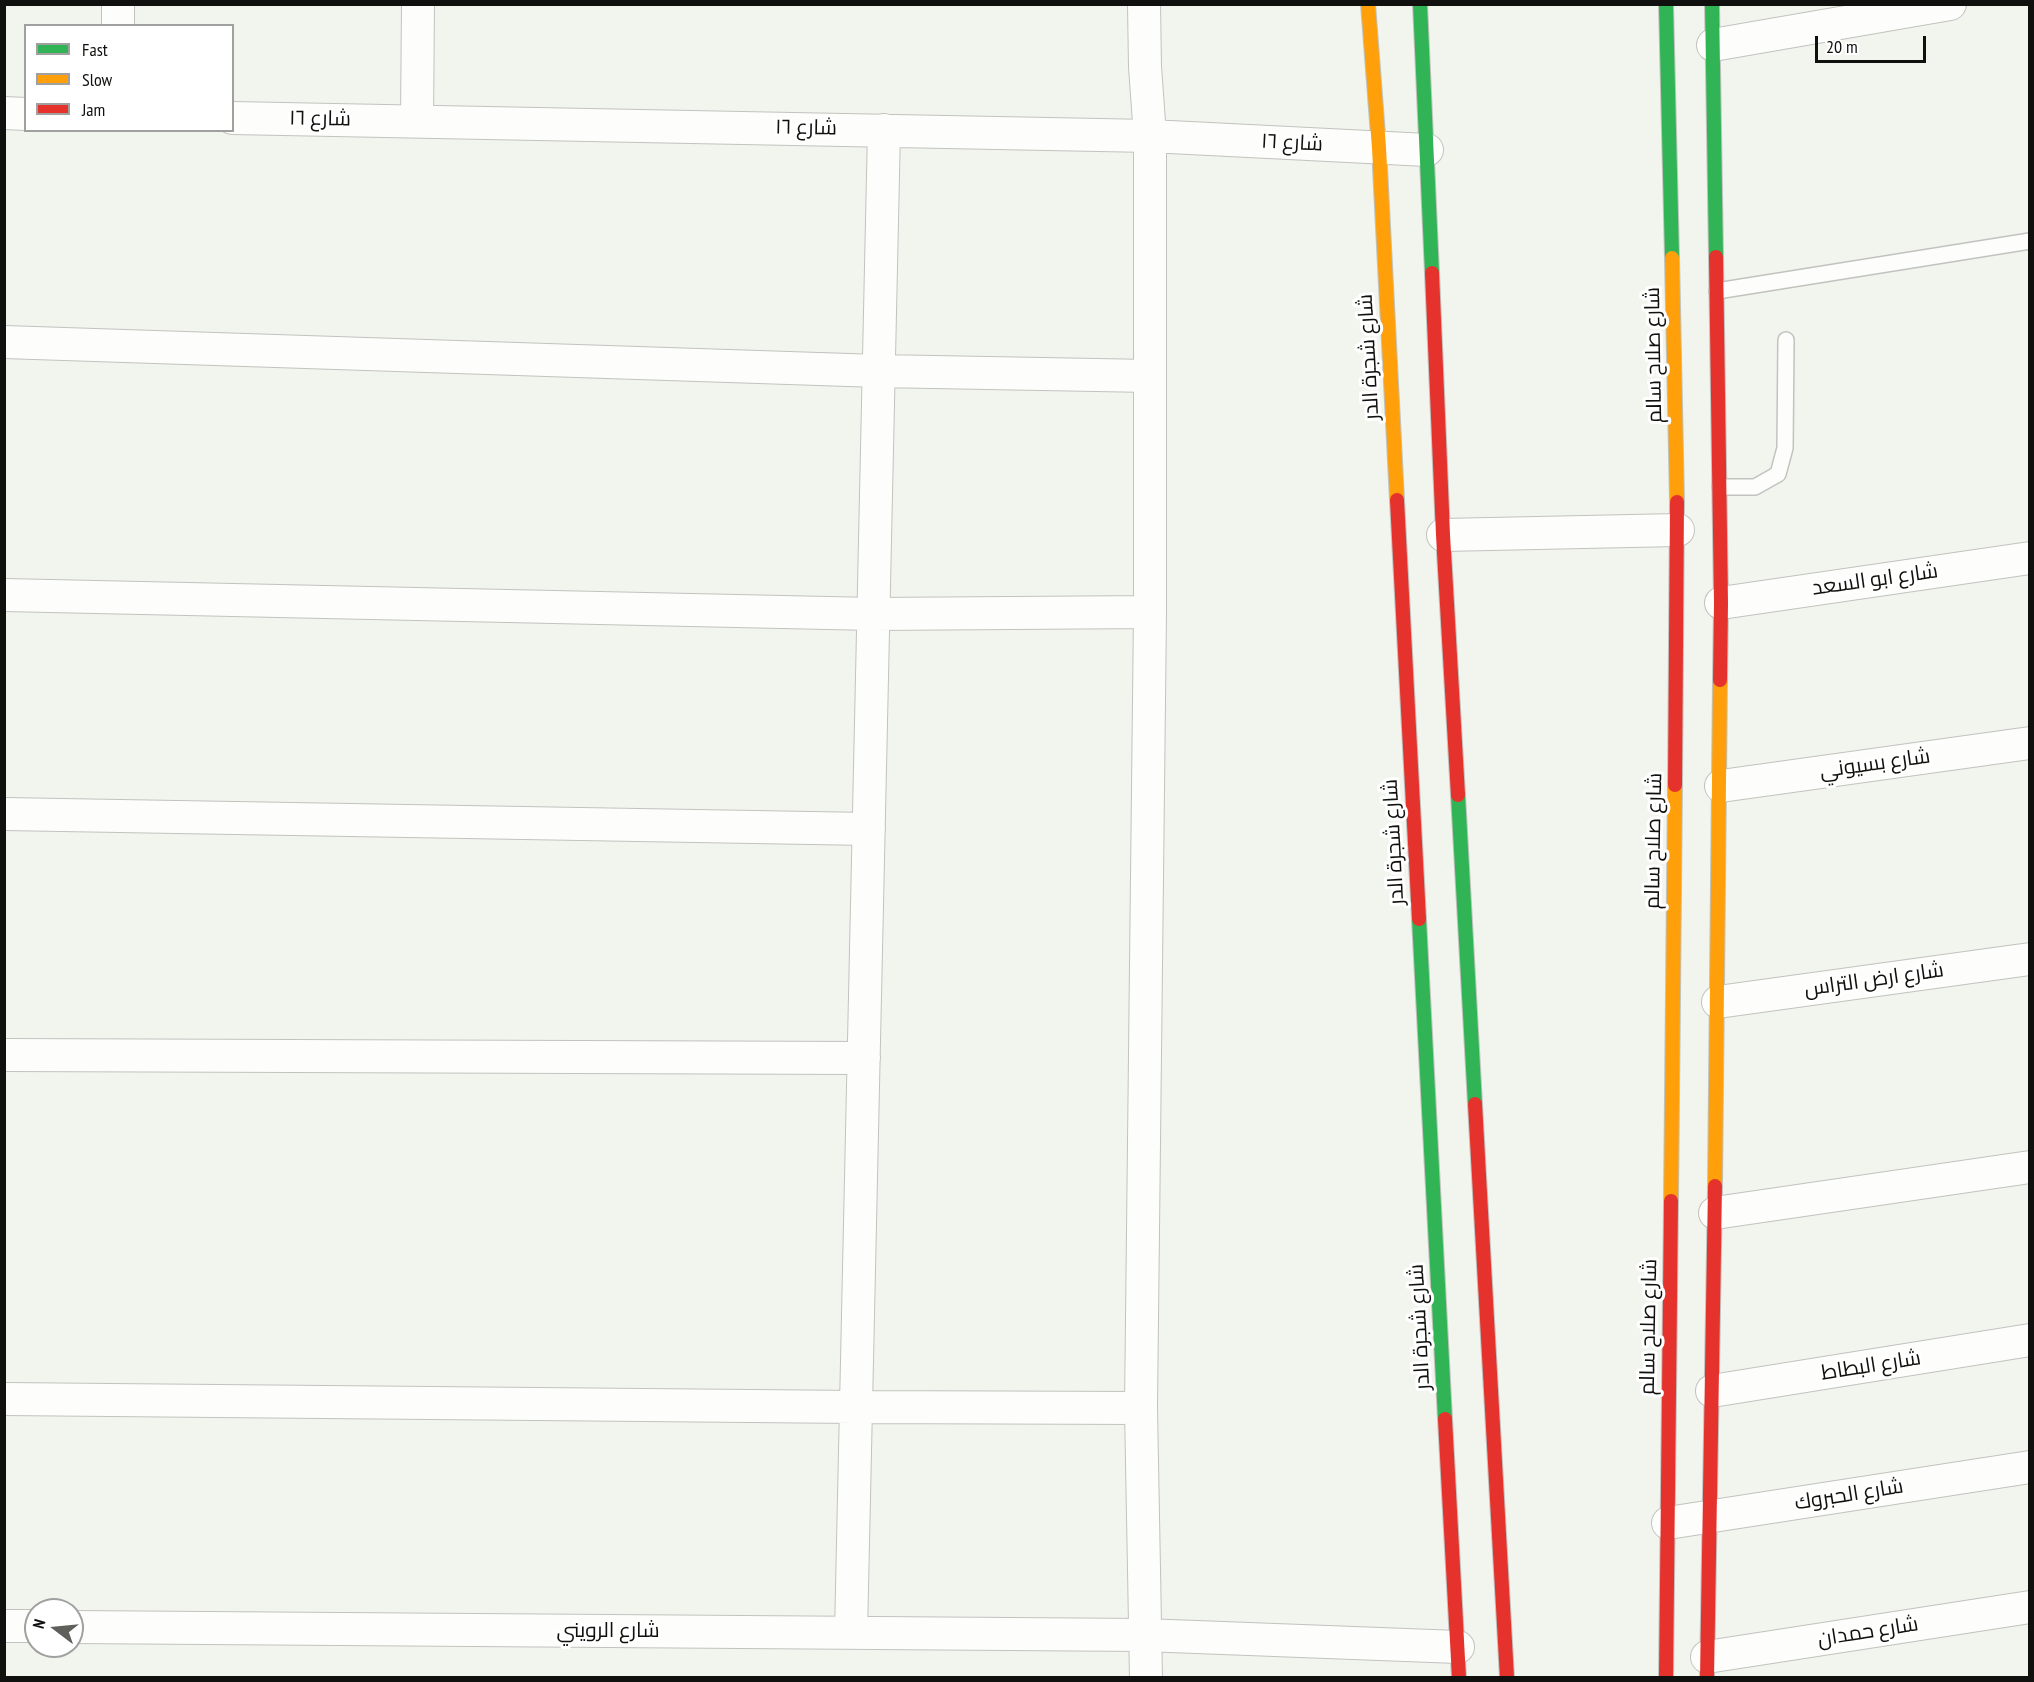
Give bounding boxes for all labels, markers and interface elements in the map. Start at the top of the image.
legend [24,24,234,132]
scale bar [1818,24,1929,62]
text: 20 m [1826,35,1858,58]
text: Fast [82,38,108,61]
text: Slow [82,68,112,91]
text: Jam [82,98,105,121]
street label: شارع ١٦ [289,106,351,132]
street label: شارع ١٦ [775,115,837,141]
street label: شارع ١٦ [1261,129,1323,157]
street label: شارع صلاح سالم [1640,287,1668,423]
street label: شارع شجرة الدر [1353,293,1385,421]
street label: شارع ابو السعد [1810,559,1940,601]
street label: شارع بسيوني [1818,744,1932,784]
street label: شارع صلاح سالم [1640,773,1668,909]
street label: شارع شجرة الدر [1378,778,1410,906]
street label: شارع ارض التراس [1803,958,1945,1002]
street label: شارع صلاح سالم [1635,1259,1663,1395]
street label: شارع شجرة الدر [1404,1263,1436,1391]
street label: شارع البطاط [1819,1346,1923,1386]
street label: شارع الحبروك [1793,1474,1905,1516]
north arrow [24,1598,84,1658]
street label: شارع حمدان [1816,1612,1920,1652]
text: N [28,1617,49,1631]
street label: شارع الرويني [556,1618,660,1644]

